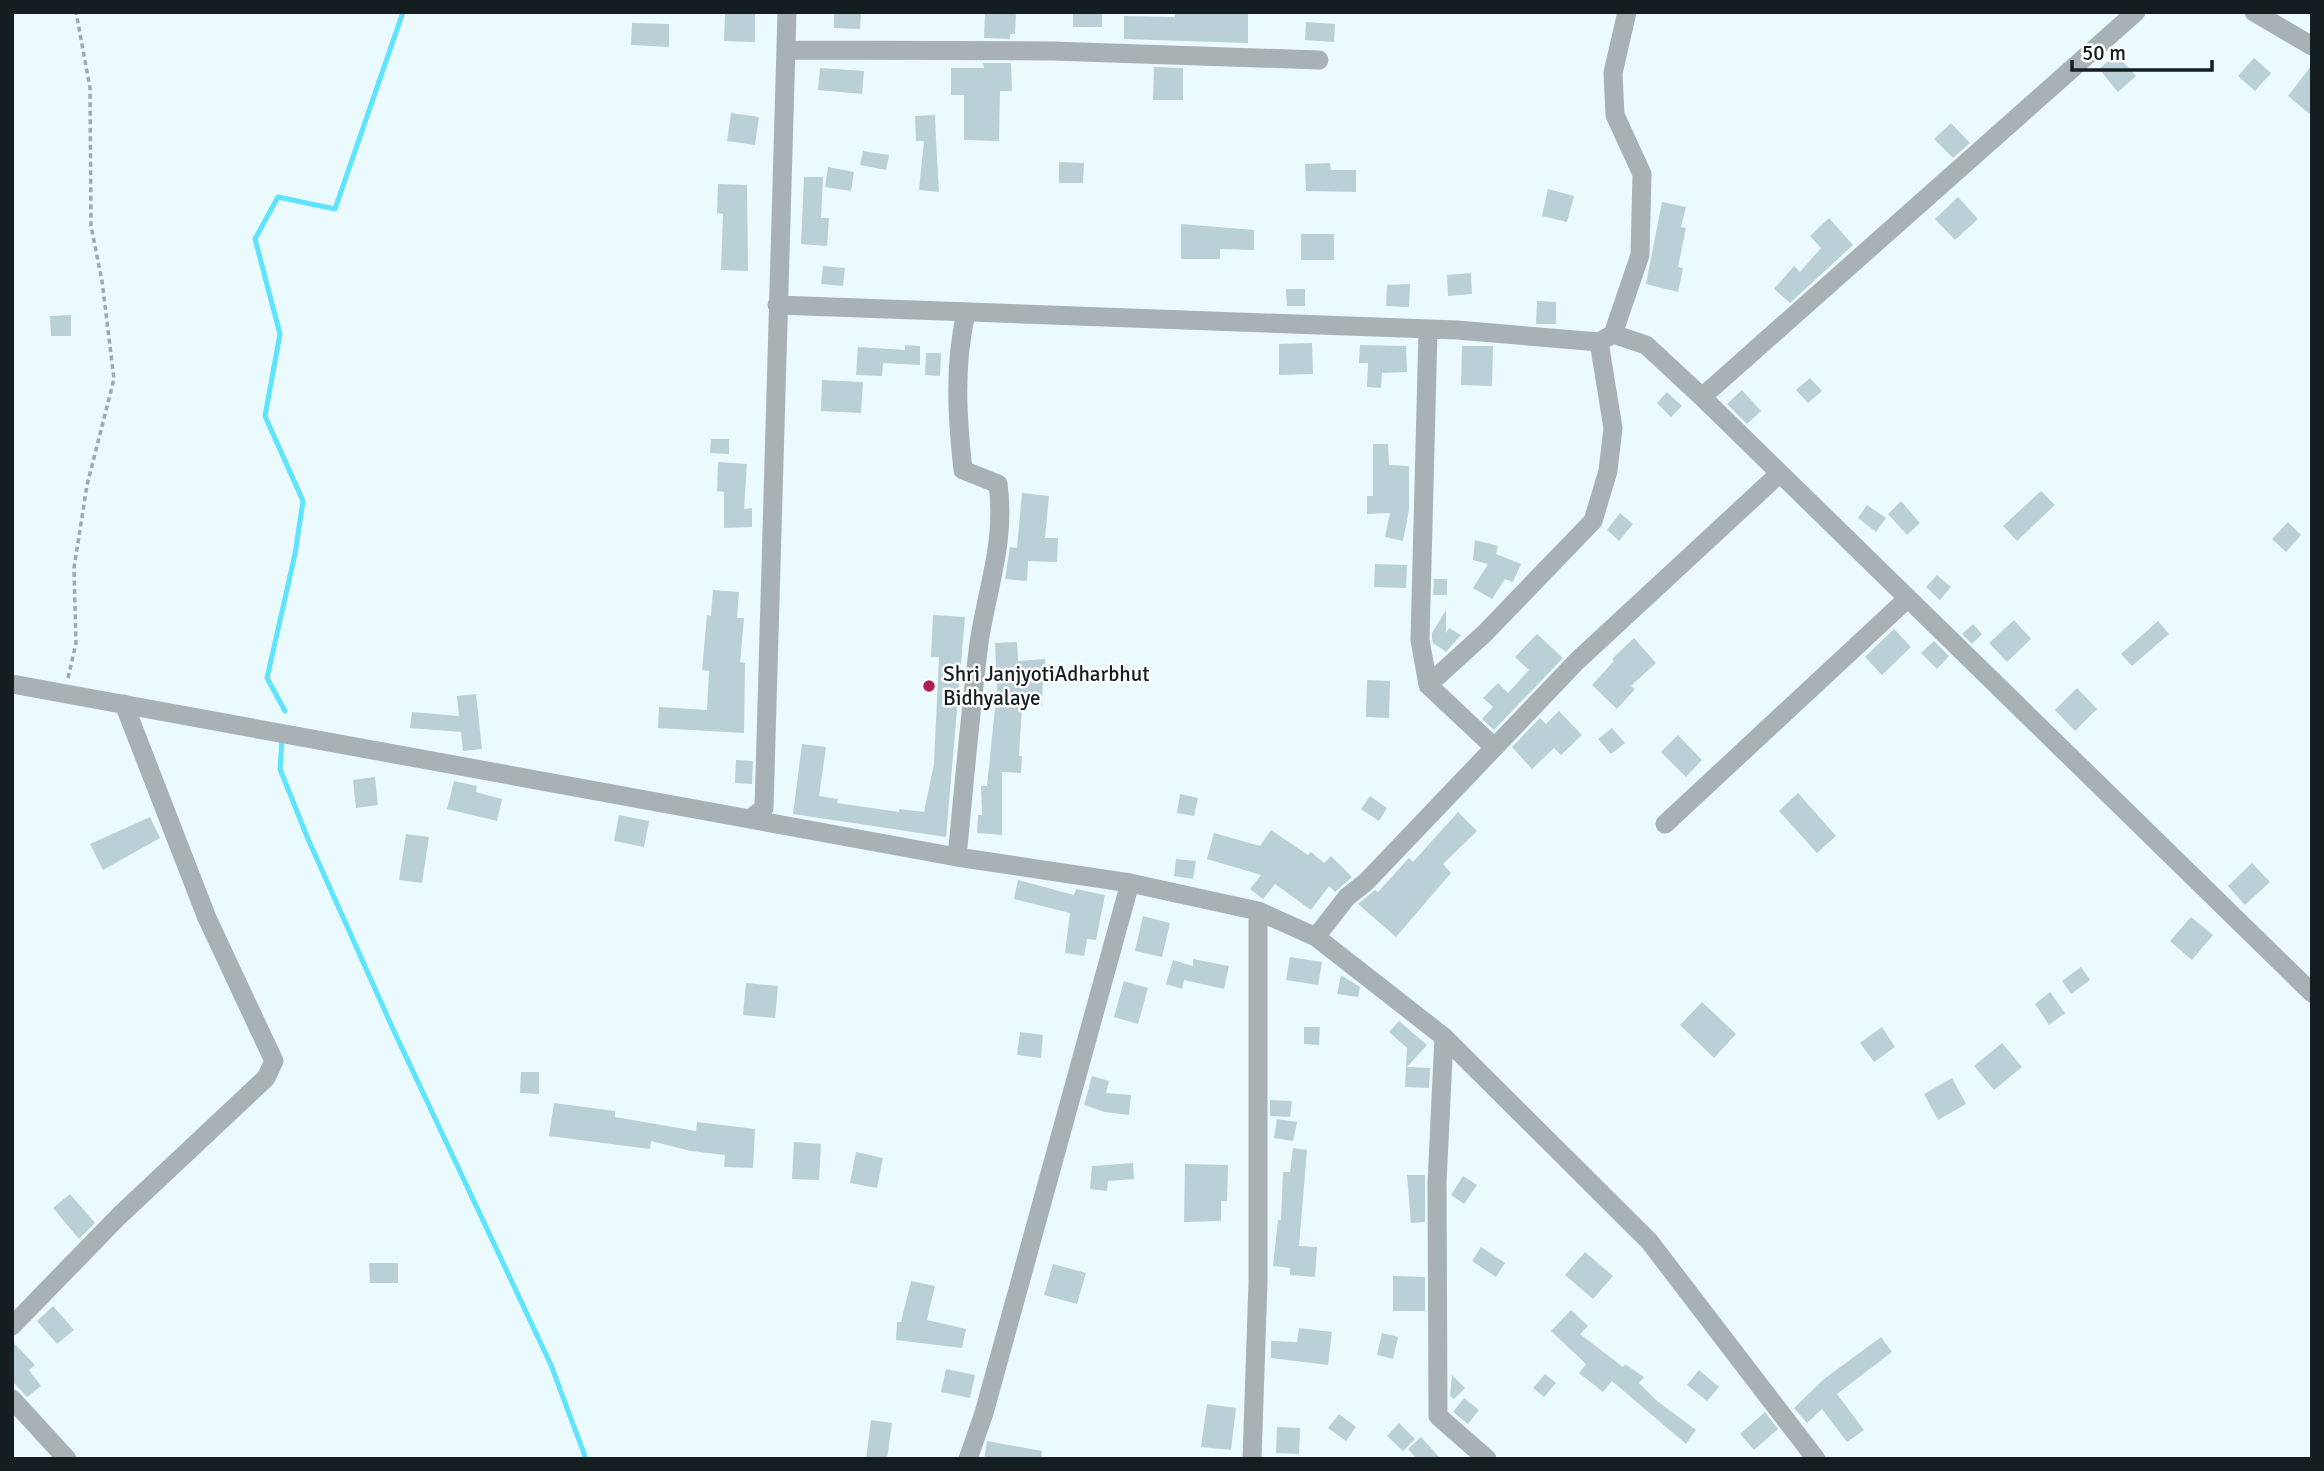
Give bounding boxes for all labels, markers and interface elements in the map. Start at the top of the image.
scale bar [2072,28,2212,72]
text: 50 m [2082,40,2126,66]
place label: Shri JanjyotiAdharbhut Bidhyalaye [943,661,1150,711]
marker: Shri JanjyotiAdharbhut Bidhyalaye [921,678,937,694]

